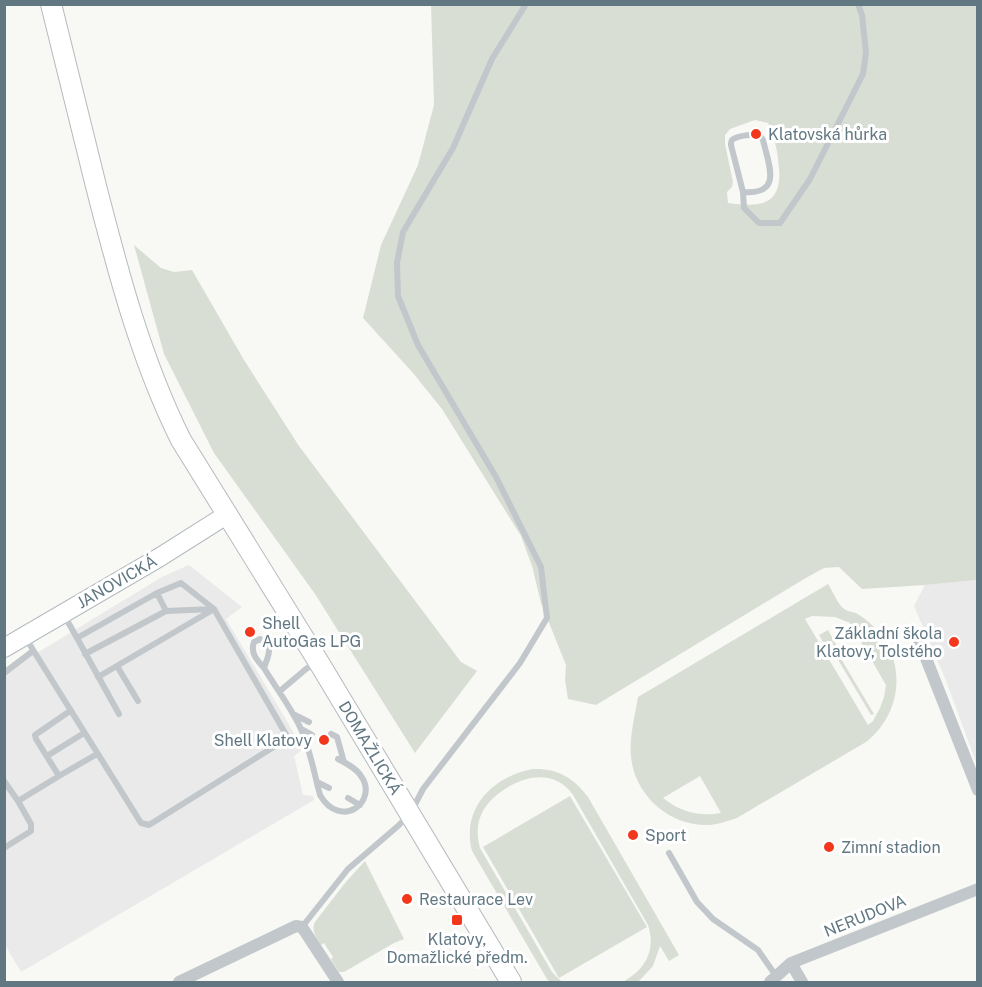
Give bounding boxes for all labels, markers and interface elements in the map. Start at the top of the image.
place label: Klatovská hůrka [768,125,887,144]
marker: Klatovská hůrka [749,127,763,141]
street label: JANOVICKÁ [73,551,160,613]
place label: Shell AutoGas LPG [262,614,361,651]
place label: Základní škola Klatovy, Tolstého [816,624,942,661]
marker: Shell AutoGas LPG [243,625,257,639]
marker: Základní škola Klatovy, Tolstého [947,635,961,649]
street label: DOMAŽLICKÁ [335,697,406,798]
place label: Shell Klatovy [214,731,312,750]
marker: Shell Klatovy [317,733,331,747]
place label: Sport [645,826,687,845]
marker: Sport [626,828,640,842]
place label: Zimní stadion [841,838,941,857]
marker: Zimní stadion [822,840,836,854]
place label: Restaurace Lev [419,890,533,909]
street label: NERUDOVA [821,891,909,941]
marker: Restaurace Lev [400,892,414,906]
marker: Klatovy, Domažlické předm. [450,913,464,927]
place label: Klatovy, Domažlické předm. [386,930,528,967]

